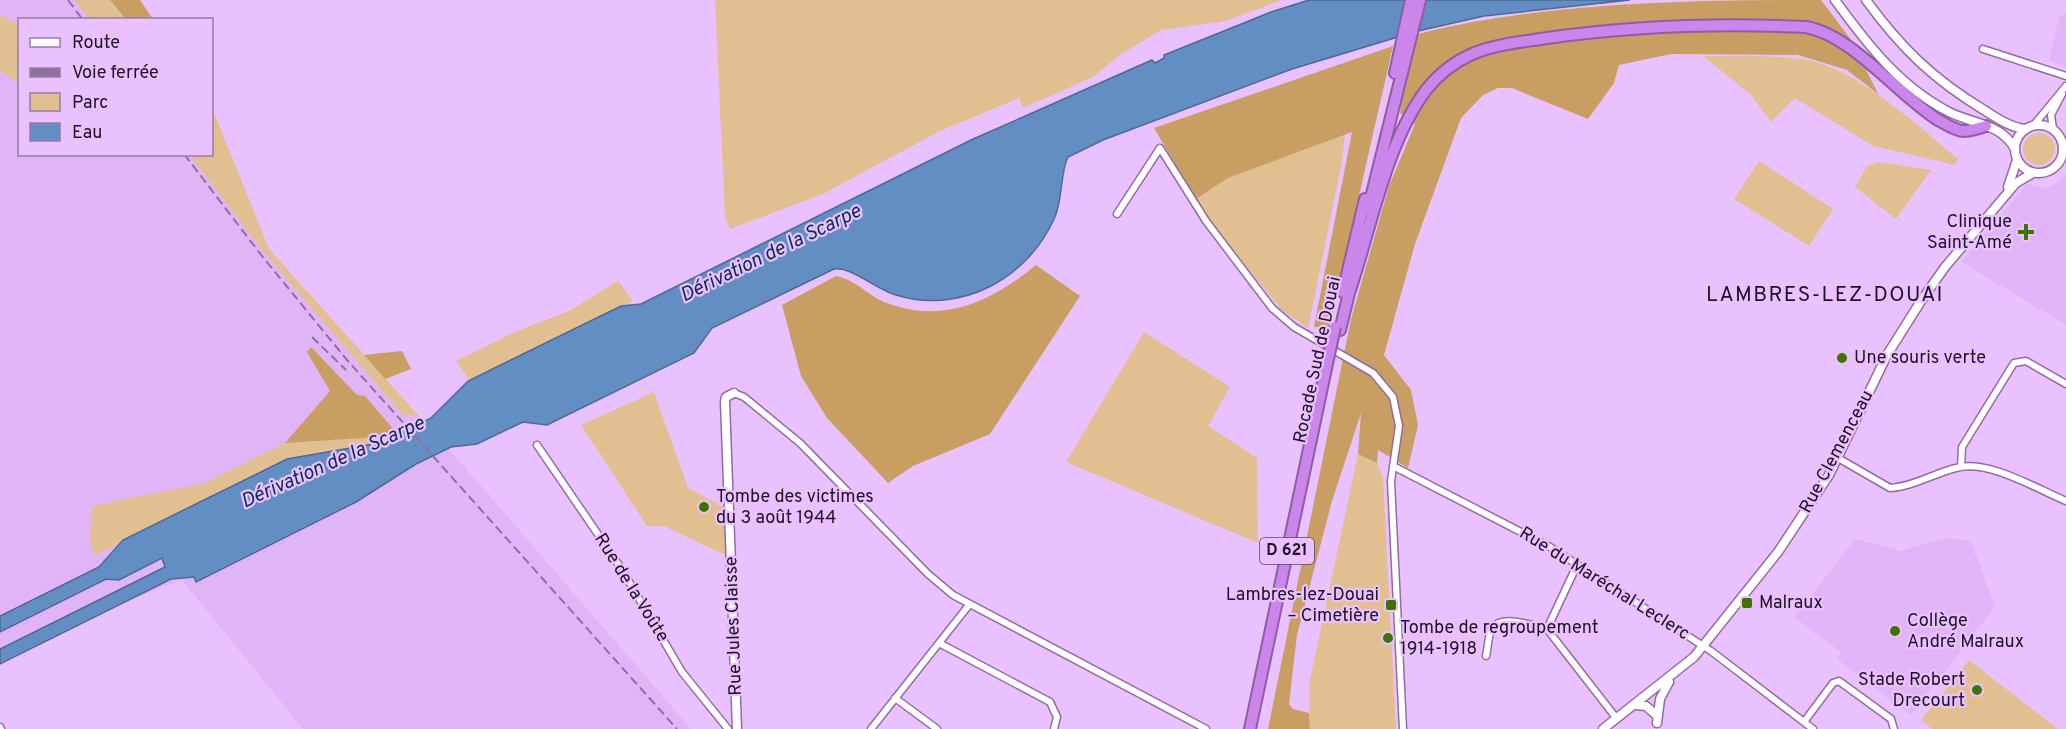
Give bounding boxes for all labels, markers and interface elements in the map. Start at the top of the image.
legend [18,18,213,156]
text: Route [72,32,120,55]
text: Voie ferrée [72,62,159,85]
text: Parc [72,92,108,115]
text: Eau [72,122,102,145]
water label: Dérivation de la Scarpe [676,199,866,309]
place label: Clinique Saint-Amé [1927,211,2012,255]
marker: Clinique Saint-Amé [2017,223,2035,241]
street label: Rocade Sud de Douai [1289,274,1347,446]
district label: LAMBRES-LEZ-DOUAI [1706,282,1944,309]
place label: Une souris verte [1854,347,1986,370]
marker: Une souris verte [1835,351,1849,365]
street label: Rue Clemenceau [1795,387,1879,517]
water label: Dérivation de la Scarpe [237,411,429,515]
place label: Tombe des victimes du 3 août 1944 [716,486,874,530]
marker: Tombe des victimes du 3 août 1944 [697,500,711,514]
street label: Rue du Maréchal Leclerc [1514,522,1694,646]
street label: Rue de la Voûte [588,529,674,647]
road number: D 621 [1260,538,1314,564]
street label: Rue Jules Claisse [720,556,748,696]
place label: Lambres-lez-Douai – Cimetière [1226,584,1379,628]
place label: Malraux [1759,592,1823,615]
marker: Malraux [1740,596,1754,610]
marker: Lambres-lez-Douai – Cimetière [1384,598,1398,612]
place label: Collège André Malraux [1907,610,2024,654]
place label: Tombe de regroupement 1914-1918 [1400,617,1598,661]
marker: Collège André Malraux [1888,624,1902,638]
marker: Tombe de regroupement 1914-1918 [1381,631,1395,645]
place label: Stade Robert Drecourt [1858,669,1965,713]
marker: Stade Robert Drecourt [1970,683,1984,697]

